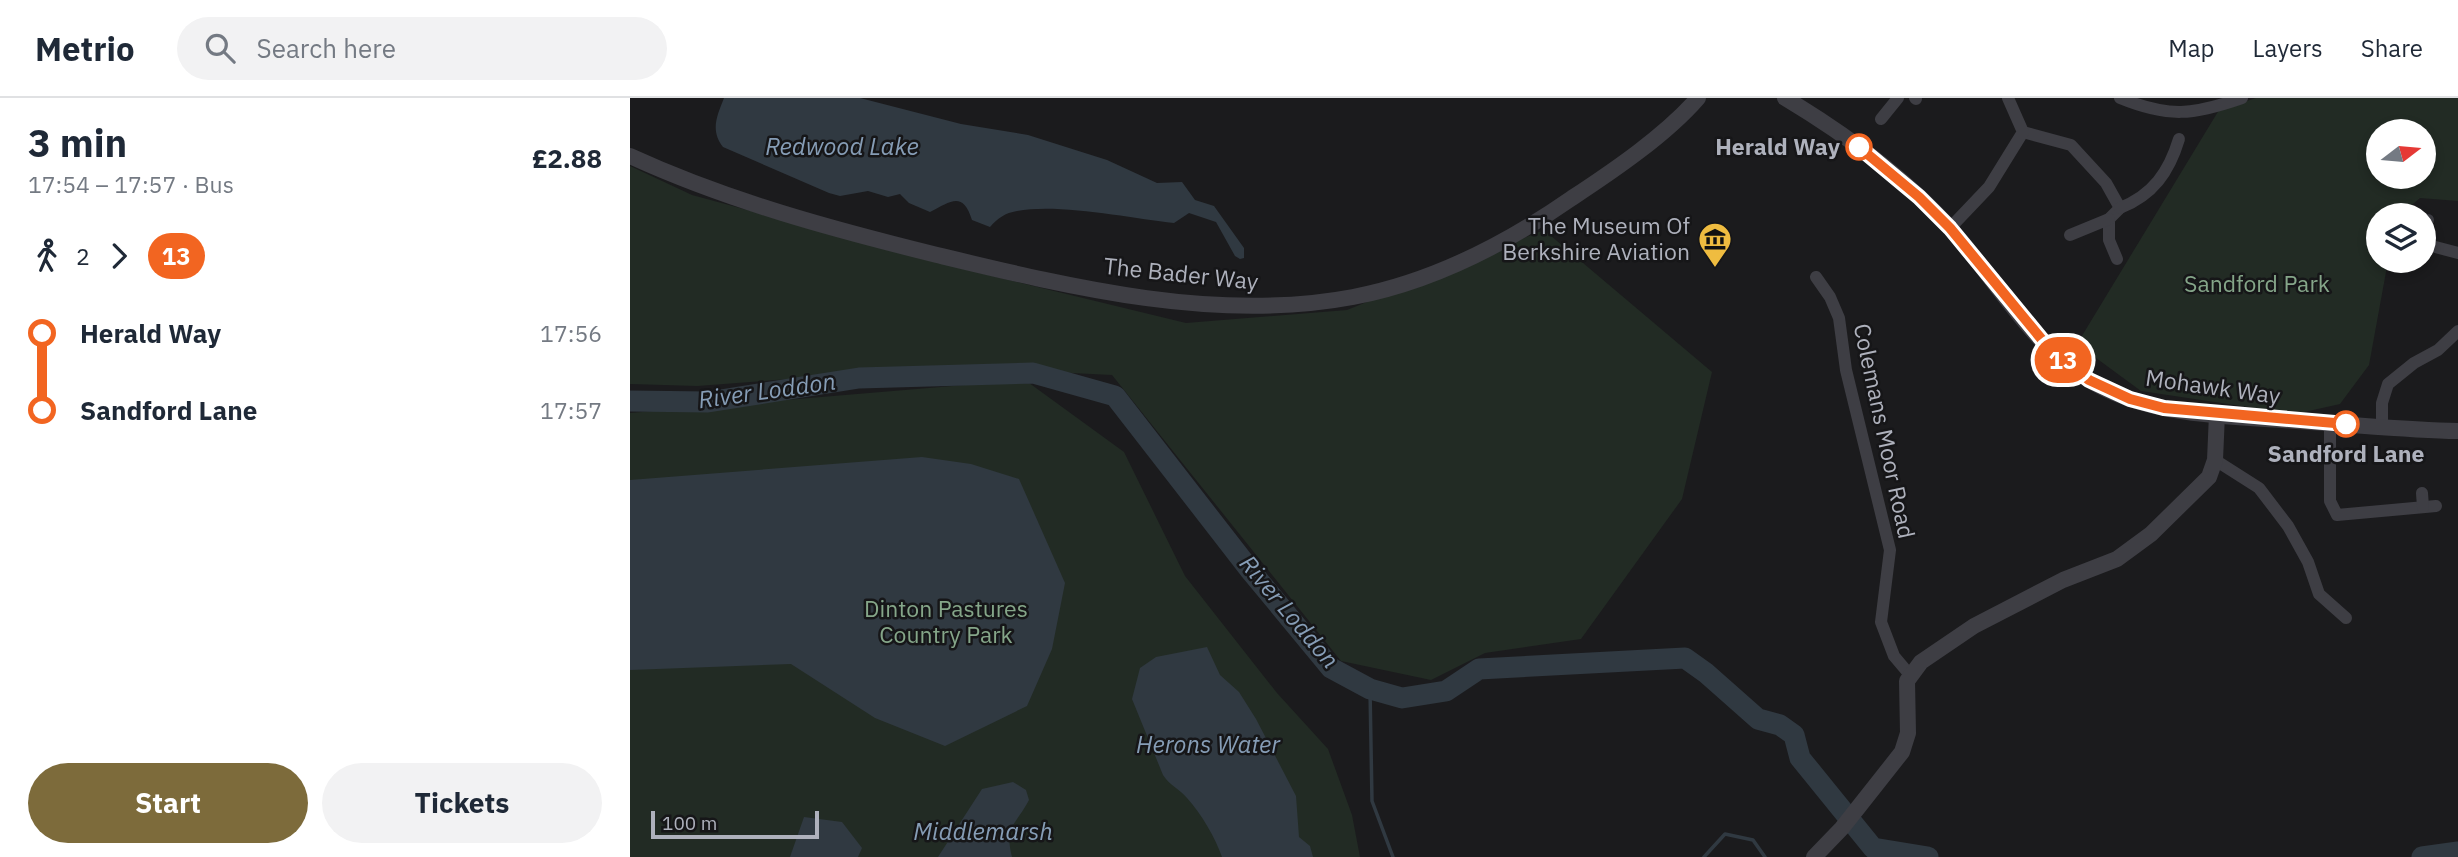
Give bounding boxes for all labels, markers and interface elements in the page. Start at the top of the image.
search box [177,17,667,80]
text: Metrio [35,27,135,70]
icon: search [201,29,239,67]
text: Search here [257,31,396,65]
text: Map [2168,32,2215,64]
text: Layers [2253,32,2323,64]
text: Share [2361,32,2423,64]
text: 3 min [28,118,127,167]
north arrow [2366,119,2436,189]
map controls [2366,119,2436,273]
water label: Redwood Lake [765,130,919,162]
place label: Herald Way [1715,131,1841,161]
marker: Herald Way [1846,134,1872,160]
text: £2.88 [532,141,602,175]
text: 17:54 – 17:57 · Bus [28,169,234,199]
button: layers [2366,203,2436,273]
place label: The Museum Of Berkshire Aviation [1502,210,1690,266]
museum icon: The Museum Of Berkshire Aviation [1696,220,1734,269]
icon: walk [28,237,66,275]
icon: forward [100,237,138,275]
text: 13 [162,240,191,272]
text: 2 [76,241,90,271]
street label: The Bader Way [1102,250,1260,296]
park label: Sandford Park [2184,268,2330,298]
text: Herald Way [80,316,221,350]
text: 17:56 [540,318,602,348]
street label: Colemans Moor Road [1848,320,1922,541]
line badge: 13 [2032,337,2094,383]
text: 13 [2049,344,2077,376]
street label: Mohawk Way [2144,362,2283,410]
water label: River Loddon [696,365,838,416]
text: Sandford Lane [80,393,257,427]
text: 17:57 [540,395,602,425]
marker: Sandford Lane [2333,411,2359,437]
place label: Sandford Lane [2268,438,2425,468]
water label: River Loddon [1233,548,1347,675]
park label: Dinton Pastures Country Park [864,593,1028,649]
water label: Herons Water [1136,728,1281,760]
button: Start [28,763,308,843]
button: Tickets [322,763,602,843]
scale bar [651,808,819,840]
text: 100 m [662,811,717,835]
water label: Middlemarsh [913,815,1053,847]

